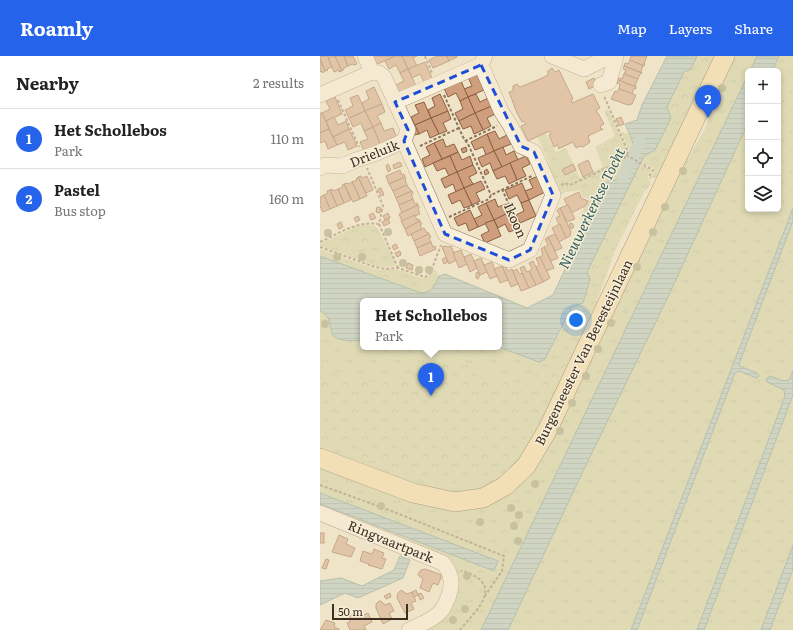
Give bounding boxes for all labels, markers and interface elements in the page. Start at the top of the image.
text: Roamly [20,14,93,42]
text: Map [617,18,647,38]
text: Layers [669,18,712,38]
text: Share [734,18,773,38]
map controls [745,68,781,212]
button: + [745,68,781,104]
text: Nearby [16,70,79,95]
text: 2 results [253,73,304,92]
pin: 2 [695,85,721,118]
button: − [745,104,781,140]
text: Het Schollebos [54,118,167,141]
text: 1 [26,129,32,148]
text: 110 m [271,129,304,148]
street label: Drieluik [347,134,402,171]
button: locate [745,140,781,176]
text: Park [54,141,83,160]
water label: Nieuwerkerkse Tocht [553,144,629,272]
button: layers [745,176,781,212]
text: Pastel [54,178,100,201]
text: 2 [26,189,32,208]
text: 160 m [269,189,304,208]
street label: Ikoon [500,199,532,241]
text: Bus stop [54,201,106,220]
street label: Burgemeester Van Beresteijnlaan [530,255,637,448]
popup [360,298,502,350]
text: Het Schollebos [375,303,487,326]
your location [566,310,586,330]
text: Park [375,326,403,345]
pin: 1 [418,363,444,396]
street label: Ringvaartpark [345,515,438,567]
scale bar [332,602,408,621]
text: 50 m [338,603,363,619]

